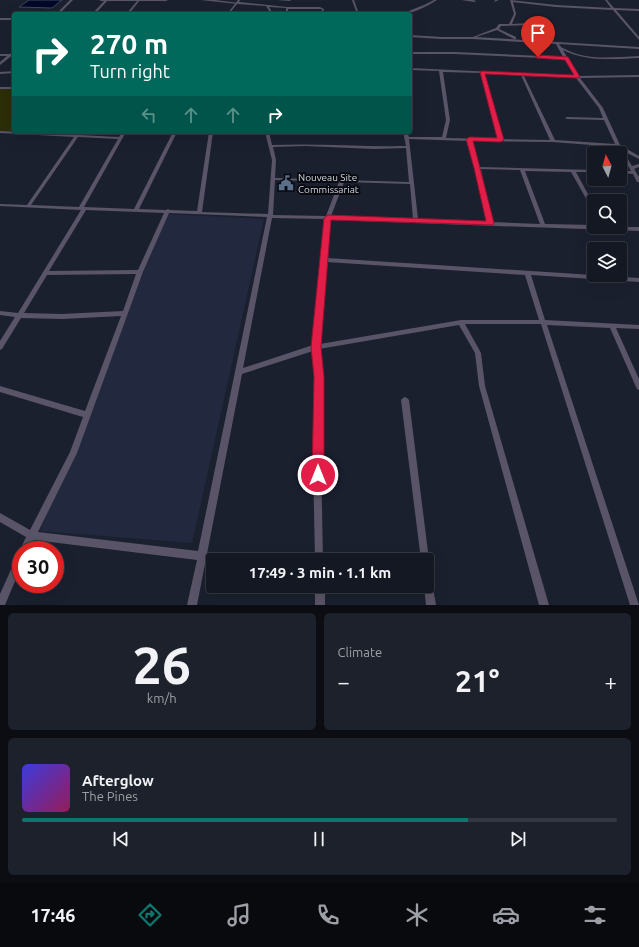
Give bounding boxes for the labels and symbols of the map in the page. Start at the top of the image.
pin [521,16,555,57]
north arrow [587,146,627,186]
place label: Nouveau Site Commissariat [298,172,359,195]
public building icon: Nouveau Site Commissariat [277,174,295,192]
position arrow [297,454,339,496]
speed limit sign: 30 [12,541,64,593]

